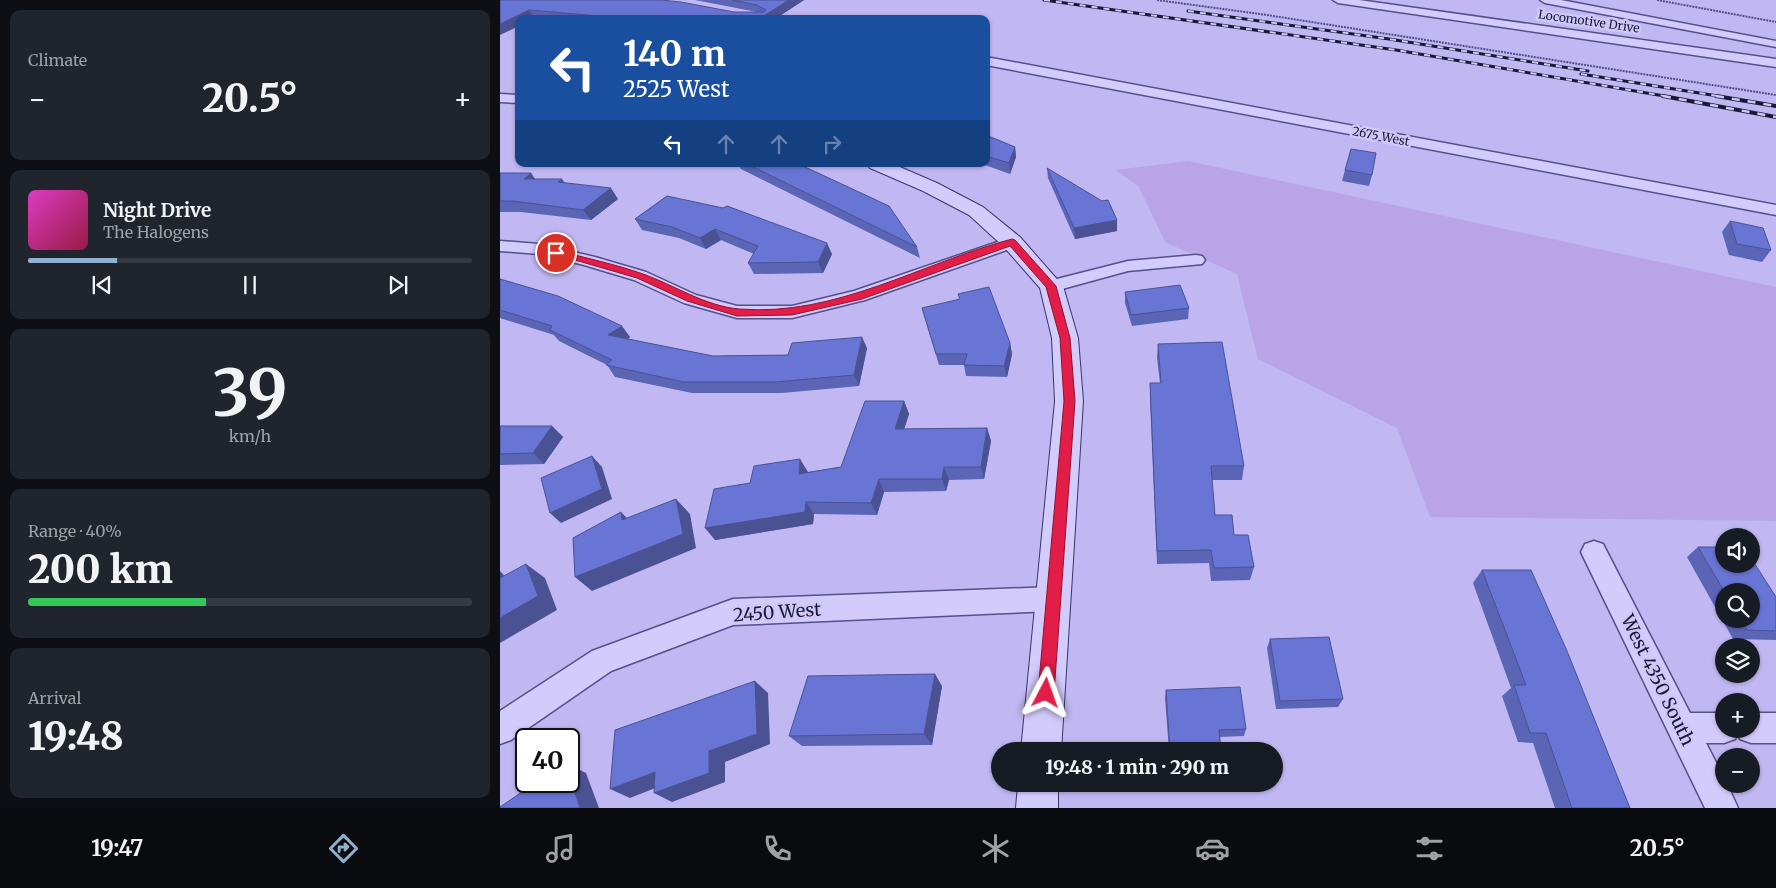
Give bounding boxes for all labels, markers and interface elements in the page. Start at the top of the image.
street label: Locomotive Drive [1537,6,1641,36]
text: 140 m [623,32,726,76]
icon: left [540,35,605,100]
text: Climate [28,50,87,70]
text: 20.5° [202,75,298,122]
text: 2525 West [623,75,730,103]
text: − [28,81,47,117]
text: + [453,81,472,117]
street label: 2675 West [1351,123,1411,149]
icon: left [659,130,687,158]
icon: ahead [712,130,740,158]
icon: ahead [765,130,793,158]
icon: right [818,130,846,158]
text: Night Drive [103,198,211,222]
text: The Halogens [103,222,209,242]
pin [535,232,577,274]
icon: arrive [542,239,570,267]
icon: previous [88,271,116,299]
icon: pause [236,271,264,299]
icon: next [384,271,412,299]
text: 39 [212,352,288,434]
text: km/h [229,426,271,446]
text: Range · 40% [28,521,122,541]
map controls [1715,528,1760,793]
button: sound [1715,528,1760,573]
text: 200 km [28,546,173,593]
button: search [1715,583,1760,628]
street label: 2450 West [732,597,822,627]
street label: West 4350 South [1616,610,1700,749]
button: layers [1715,638,1760,683]
position arrow [1019,666,1071,718]
text: Arrival [28,688,81,708]
button: + [1715,693,1760,738]
text: 19:48 [28,713,124,760]
speed limit sign: 40 [515,728,580,793]
button: − [1715,748,1760,793]
text: 19:48 · 1 min · 290 m [1045,755,1229,779]
icon: directions [326,831,361,866]
icon: music [543,831,578,866]
icon: phone [760,831,795,866]
icon: climate [978,831,1013,866]
icon: car [1195,831,1230,866]
icon: filters [1412,831,1447,866]
text: 19:47 [91,834,143,862]
text: 20.5° [1630,834,1685,862]

